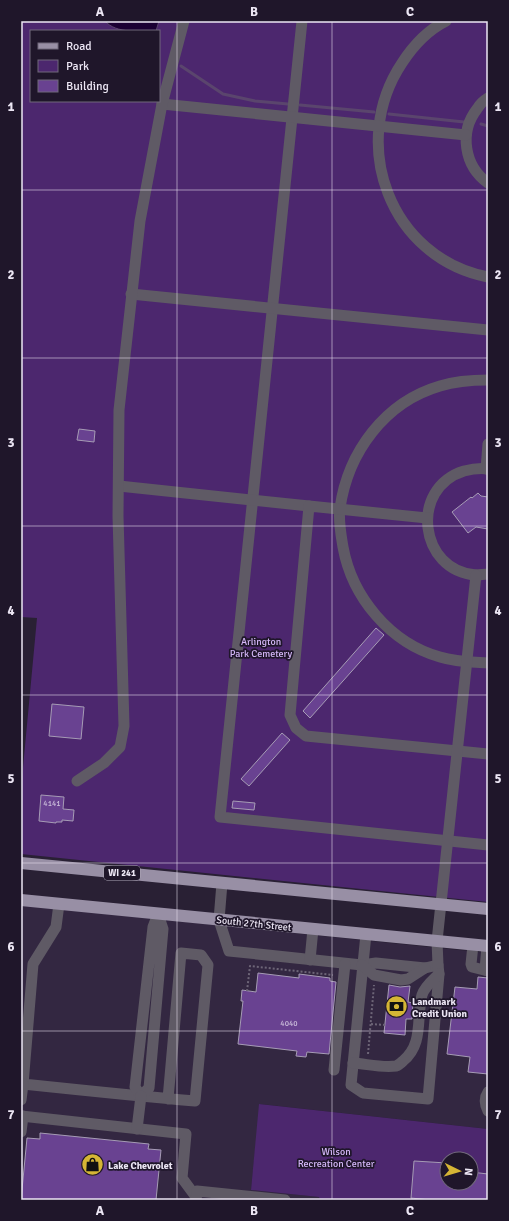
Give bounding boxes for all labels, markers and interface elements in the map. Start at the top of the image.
text: A [96,4,105,20]
text: B [250,4,258,20]
text: C [406,4,414,20]
legend [30,30,160,102]
text: Road [66,39,92,54]
text: Park [66,59,89,74]
text: Building [66,79,109,94]
text: 1 [7,99,15,115]
text: 1 [494,99,502,115]
text: 2 [7,267,15,283]
text: 2 [494,267,502,283]
text: 3 [7,435,15,451]
text: 3 [494,435,502,451]
text: 4 [7,603,15,619]
text: 4 [494,603,502,619]
park label: Arlington Park Cemetery [230,636,293,660]
text: 5 [7,771,15,787]
text: 5 [494,771,502,787]
house number: 4141 [43,798,61,808]
road number: WI 241 [104,866,140,880]
street label: South 27th Street [216,914,292,934]
text: 6 [7,939,15,955]
text: 6 [494,939,502,955]
bank icon: Landmark Credit Union [384,994,410,1020]
place label: Landmark Credit Union [412,996,468,1020]
house number: 4040 [280,1018,298,1028]
text: 7 [7,1107,15,1123]
text: 7 [494,1107,502,1123]
park label: Wilson Recreation Center [298,1146,375,1170]
north arrow [439,1151,479,1191]
shop icon: Lake Chevrolet [79,1152,105,1178]
place label: Lake Chevrolet [108,1160,173,1172]
text: N [462,1167,475,1176]
text: A [96,1203,105,1219]
text: B [250,1203,258,1219]
text: C [406,1203,414,1219]

